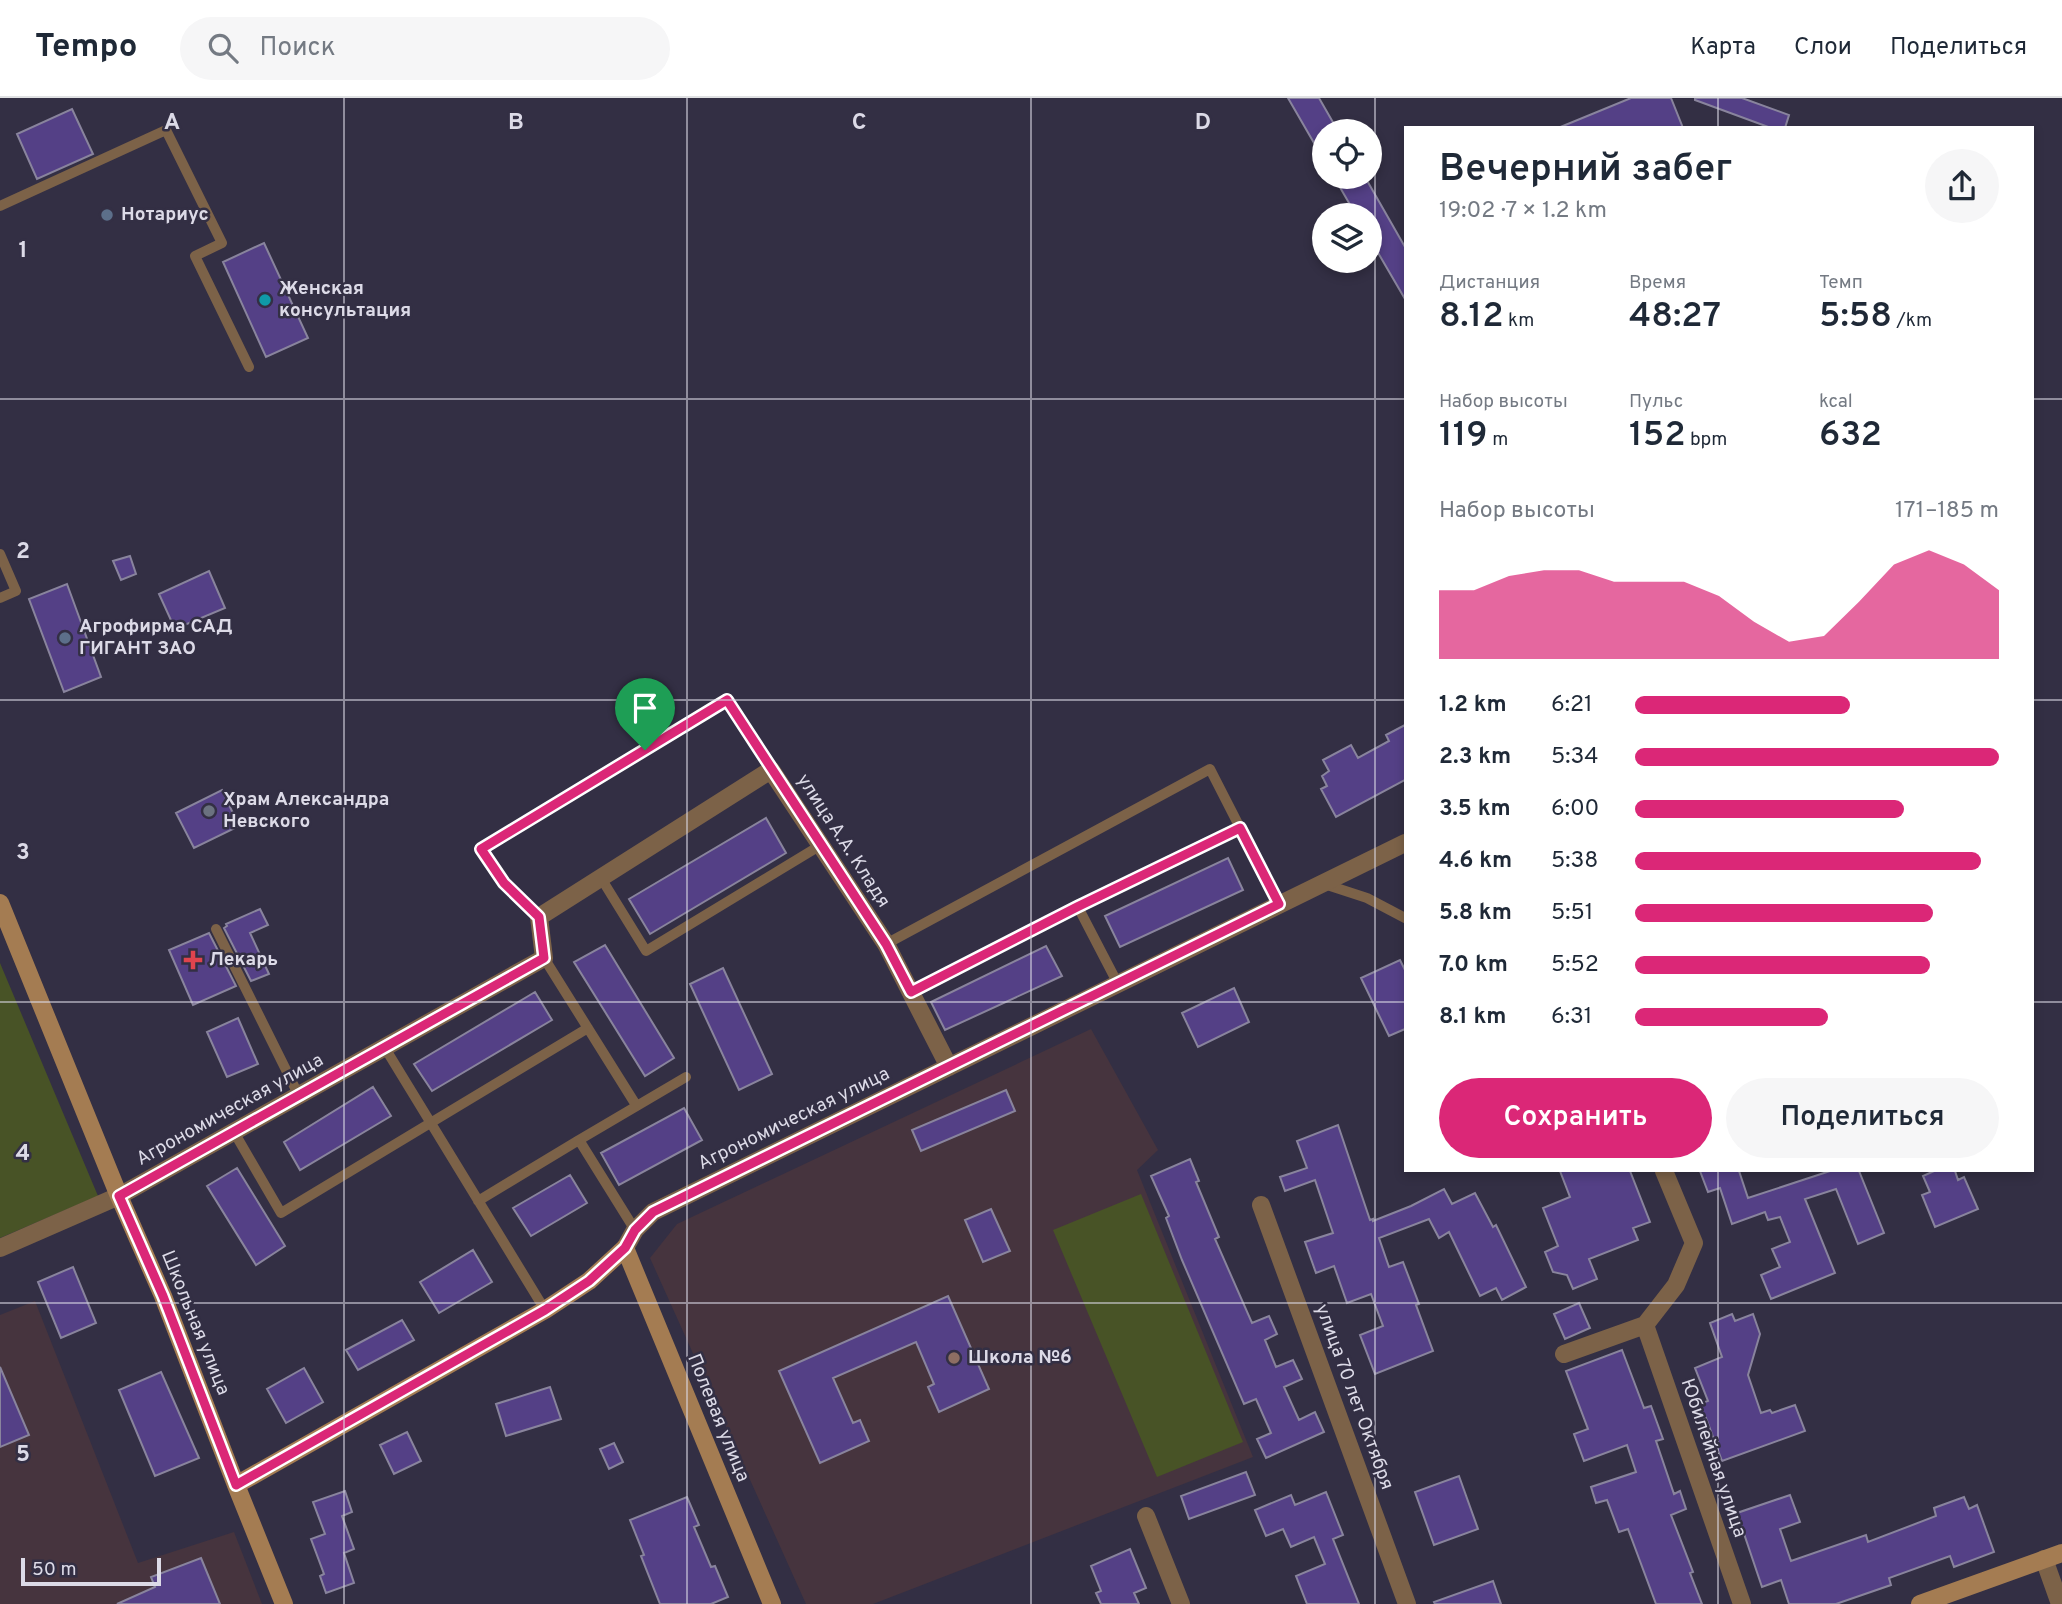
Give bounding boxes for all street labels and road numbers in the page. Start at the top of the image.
street label: улица А.А. Кладя [791,770,895,912]
street label: Агрономическая улица [132,1048,328,1172]
street label: Агрономическая улица [694,1062,894,1176]
street label: Школьная улица [155,1247,235,1399]
street label: улица 70 лет Октября [1309,1301,1399,1493]
street label: Полевая улица [681,1350,755,1486]
street label: Юбилейная улица [1675,1375,1751,1541]

